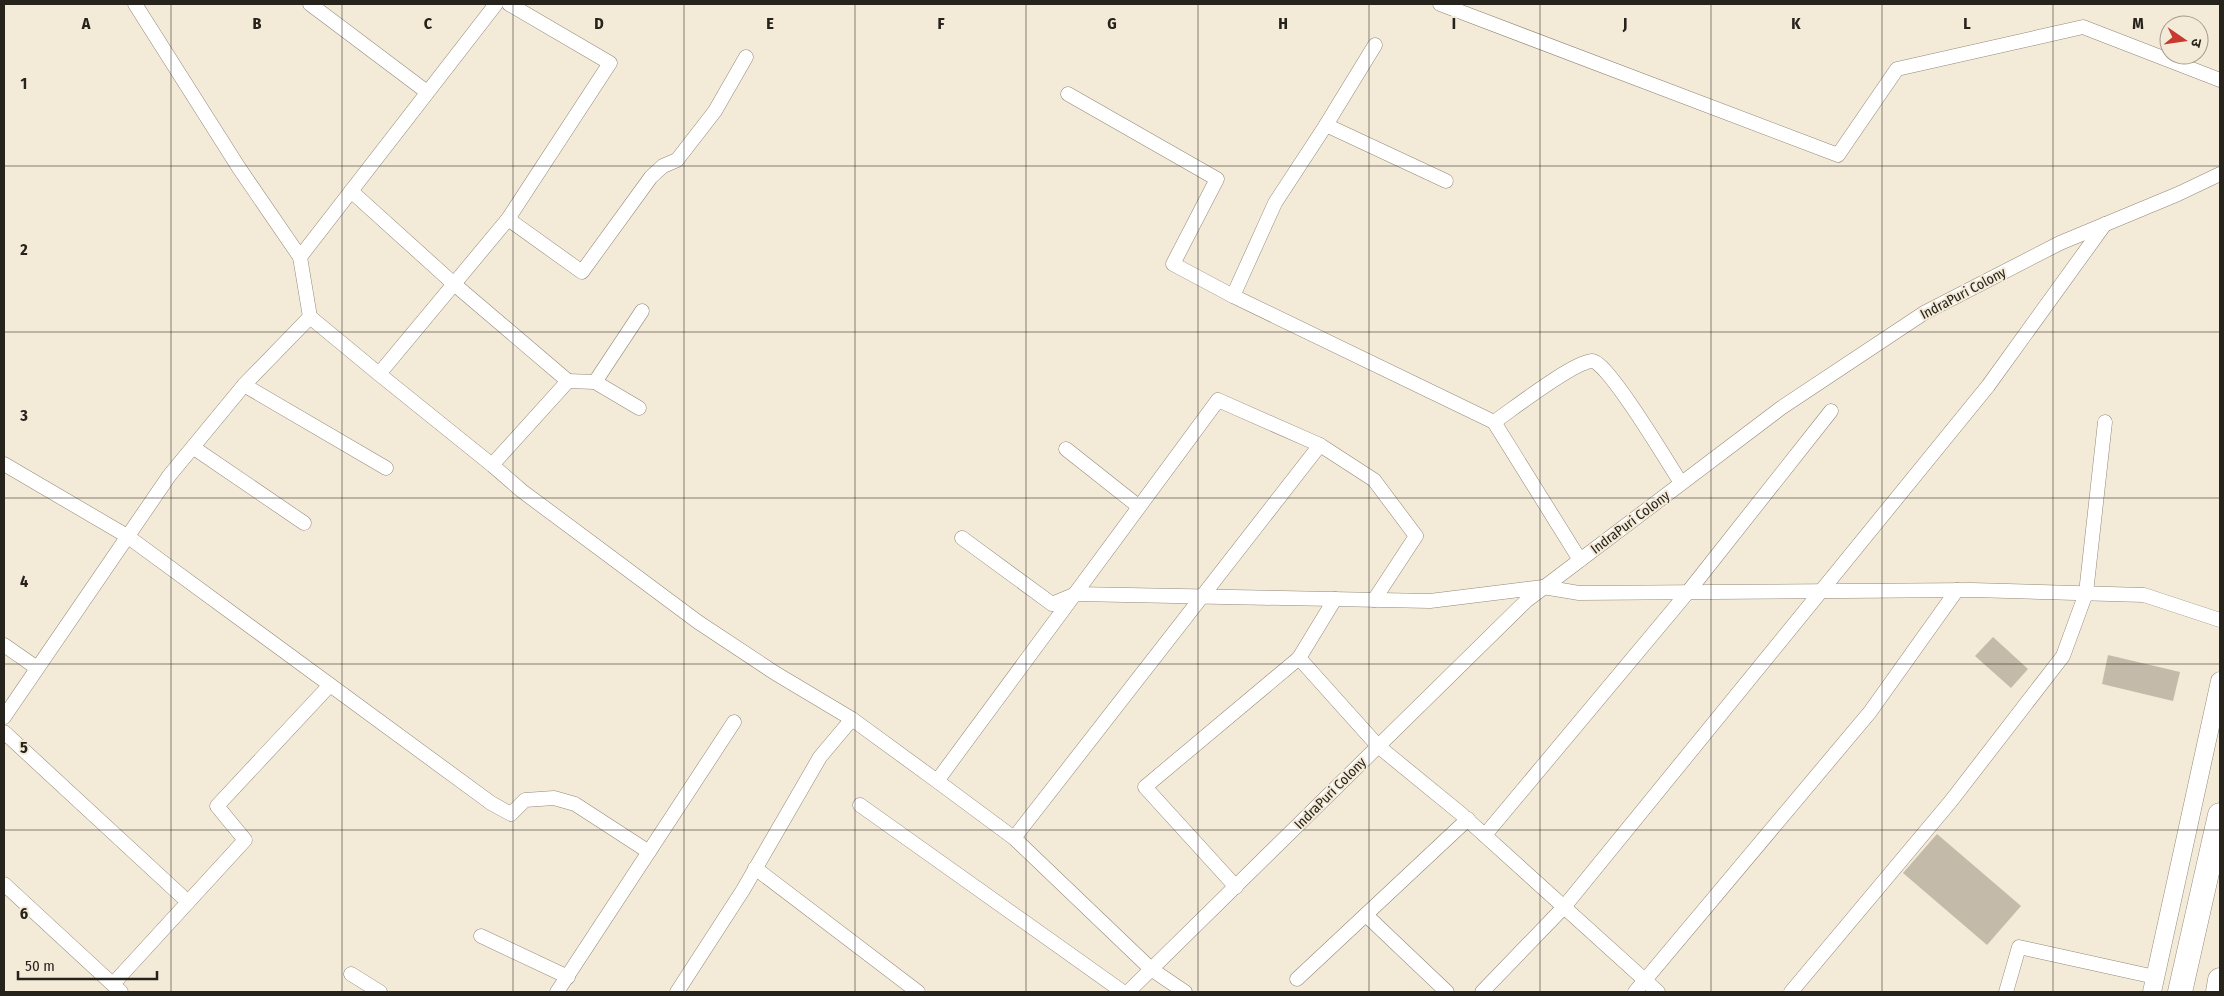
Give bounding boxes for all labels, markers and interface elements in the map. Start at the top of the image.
text: A [81,14,91,33]
text: B [253,14,262,33]
text: C [424,14,433,33]
text: D [594,14,604,33]
text: E [766,14,774,33]
text: F [937,14,945,33]
text: G [1107,14,1117,33]
text: H [1278,14,1288,33]
text: I [1452,14,1456,33]
text: J [1622,14,1627,33]
text: K [1791,14,1801,33]
text: L [1963,14,1971,33]
text: M [2132,14,2144,33]
north arrow [2159,15,2209,65]
text: उ [2187,37,2205,49]
text: 1 [21,74,27,93]
text: 2 [19,240,28,259]
street label: IndraPuri Colony [1917,263,2010,323]
text: 3 [19,406,28,425]
street label: IndraPuri Colony [1587,487,1674,558]
text: 4 [20,572,28,591]
text: 5 [20,738,28,757]
street label: IndraPuri Colony [1291,753,1370,833]
text: 6 [20,904,28,923]
scale bar [18,948,156,980]
text: 50 m [25,957,55,975]

